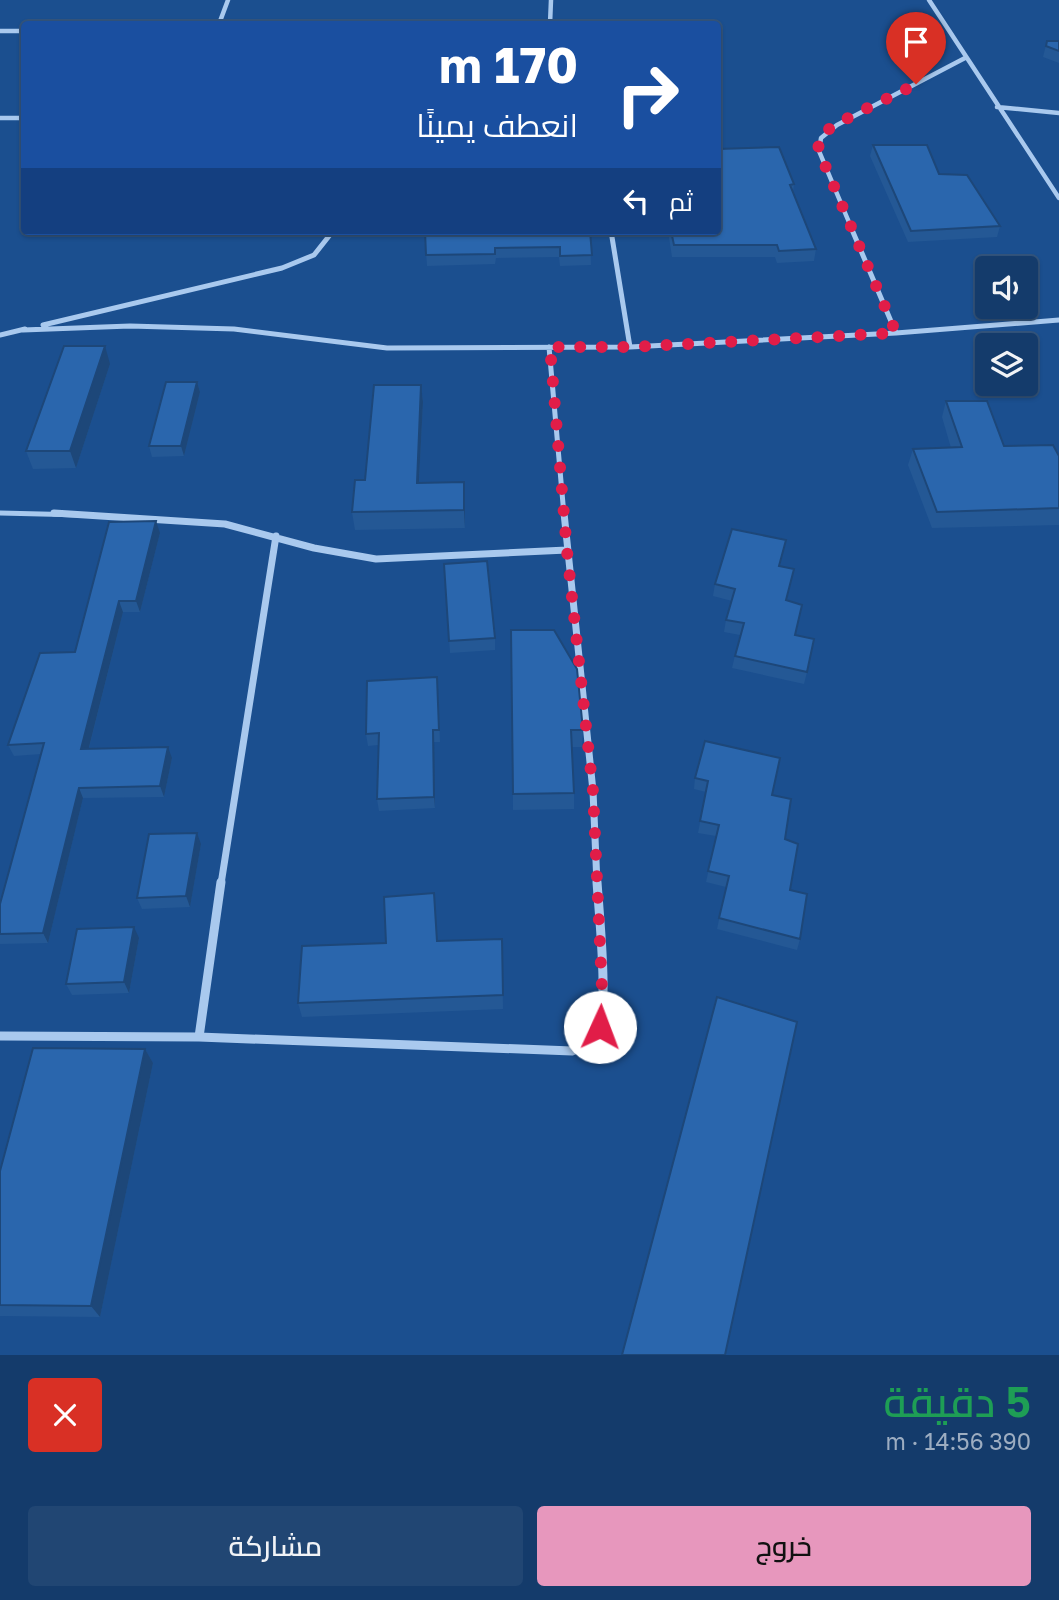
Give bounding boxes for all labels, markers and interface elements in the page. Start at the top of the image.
pin [886,12.0,946,84]
icon: arrive [897,23,935,61]
text: 170 m [439,35,578,94]
icon: right [602,49,693,140]
text: انعطف يمينًا [416,106,578,144]
icon: left [617,182,655,220]
text: ثم [669,186,693,217]
map controls [975,256,1038,396]
button: sound [975,256,1038,319]
button: layers [975,333,1038,396]
position arrow [563,990,637,1064]
text: 5 دقيقة [883,1376,1031,1426]
button: close [28,1378,102,1452]
text: 390 m · 14:56 [886,1427,1031,1455]
button: مشاركة [28,1506,523,1586]
button: خروج [537,1506,1031,1586]

